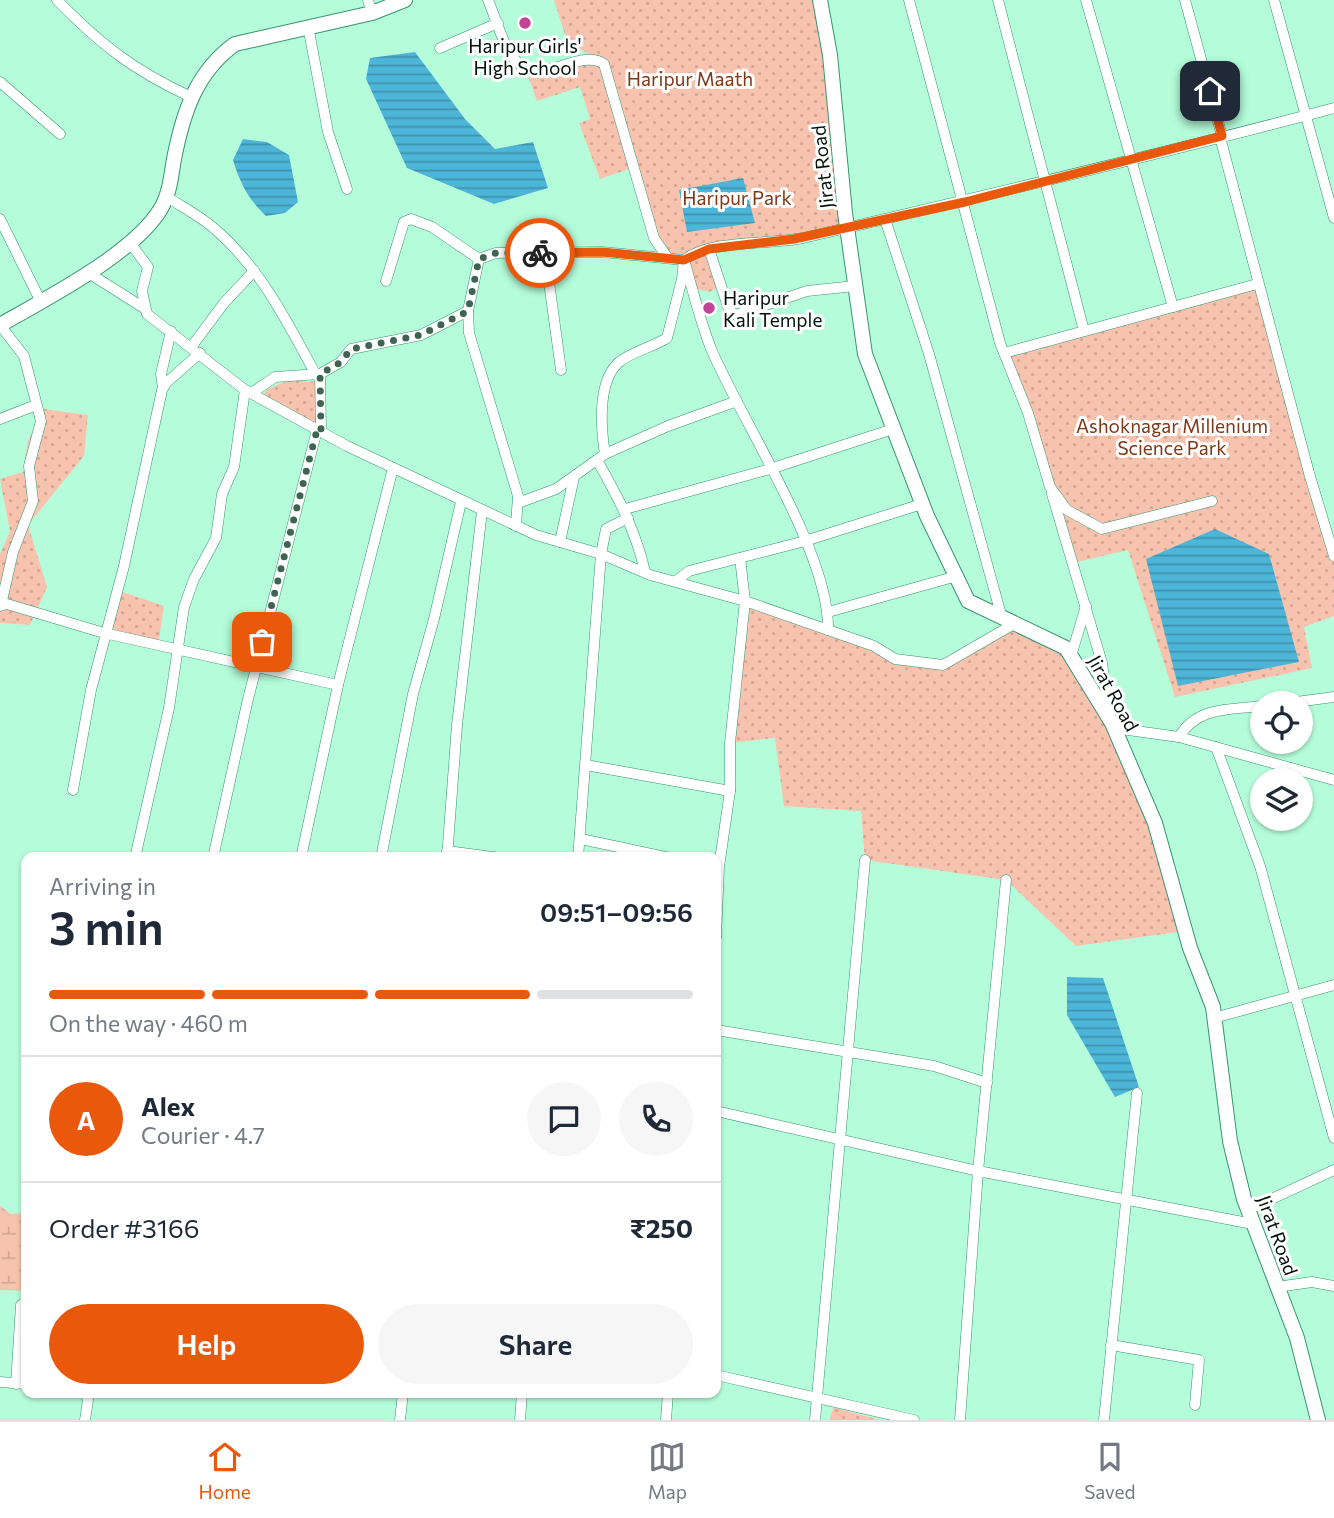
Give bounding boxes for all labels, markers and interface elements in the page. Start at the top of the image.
marker: Haripur Girls' High School [517,15,533,31]
place label: Haripur Girls' High School [468,34,582,79]
pin [1180,61,1240,121]
park label: Haripur Maath [627,67,753,90]
icon: home [1191,72,1229,110]
street label: Jirat Road [806,124,838,210]
park label: Haripur Park [682,186,792,209]
courier [505,218,575,288]
icon: bike [521,234,559,272]
place label: Haripur Kali Temple [723,286,822,331]
marker: Haripur Kali Temple [701,300,717,316]
park label: Ashoknagar Millenium Science Park [1076,414,1268,459]
pin [232,612,292,672]
icon: bag [243,623,281,661]
street label: Jirat Road [1084,651,1144,735]
map controls [1250,691,1313,831]
button: locate [1250,691,1313,754]
button: layers [1250,768,1313,831]
text: Arriving in [49,872,156,900]
text: 09:51–09:56 [540,896,693,927]
text: 3 min [49,898,164,954]
text: On the way · 460 m [49,1009,248,1037]
button: chat [527,1082,601,1156]
button: phone [619,1082,693,1156]
text: Alex [141,1090,195,1121]
text: A [77,1104,95,1135]
text: Courier · 4.7 [141,1121,265,1149]
street label: Jirat Road [1253,1192,1303,1278]
text: Order #3166 [49,1212,200,1243]
text: ₹250 [630,1212,693,1243]
button: Help [49,1304,364,1384]
button: Share [378,1304,693,1384]
tab: Home [199,1438,251,1503]
tab: Map [648,1438,687,1503]
tab: Saved [1084,1438,1135,1503]

